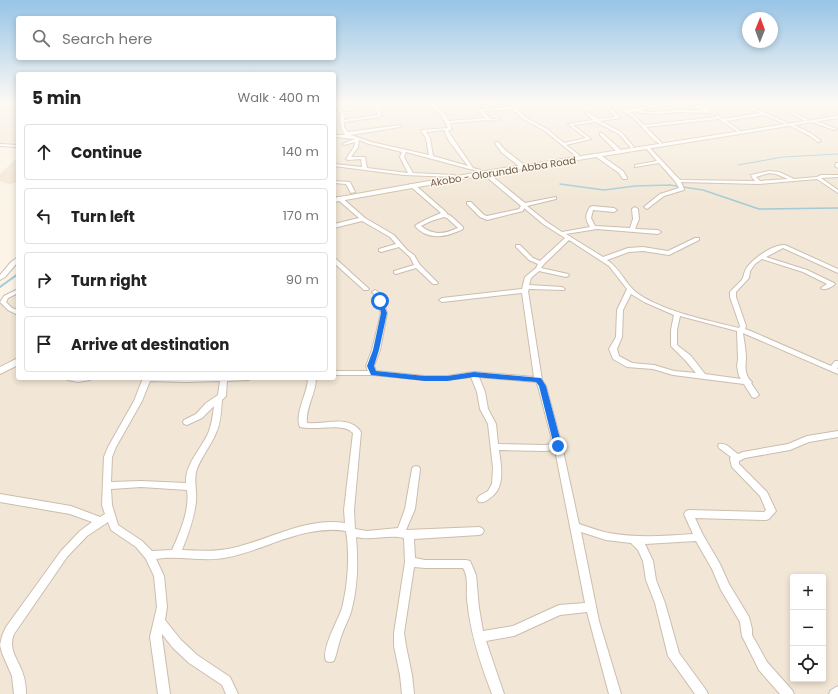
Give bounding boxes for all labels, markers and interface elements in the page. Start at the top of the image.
north arrow [742,12,778,48]
search box [16,16,336,60]
icon: search [30,27,52,49]
text: Search here [62,28,152,49]
text: 5 min [32,86,81,110]
text: Walk · 400 m [238,88,320,107]
icon: ahead [33,141,55,163]
text: Continue [71,142,142,163]
text: 140 m [282,142,319,161]
street label: Akobo - Olorunda Abba Road [429,153,577,190]
icon: left [33,205,55,227]
text: Turn left [71,206,135,227]
text: 170 m [283,206,319,225]
icon: right [33,269,55,291]
text: Turn right [71,270,147,291]
text: 90 m [286,270,319,289]
route start [371,292,389,310]
icon: arrive [33,333,55,355]
text: Arrive at destination [71,334,229,355]
route end [549,437,567,455]
map controls [790,574,826,682]
button: + [790,574,826,610]
button: − [790,610,826,646]
button: locate [790,646,826,682]

